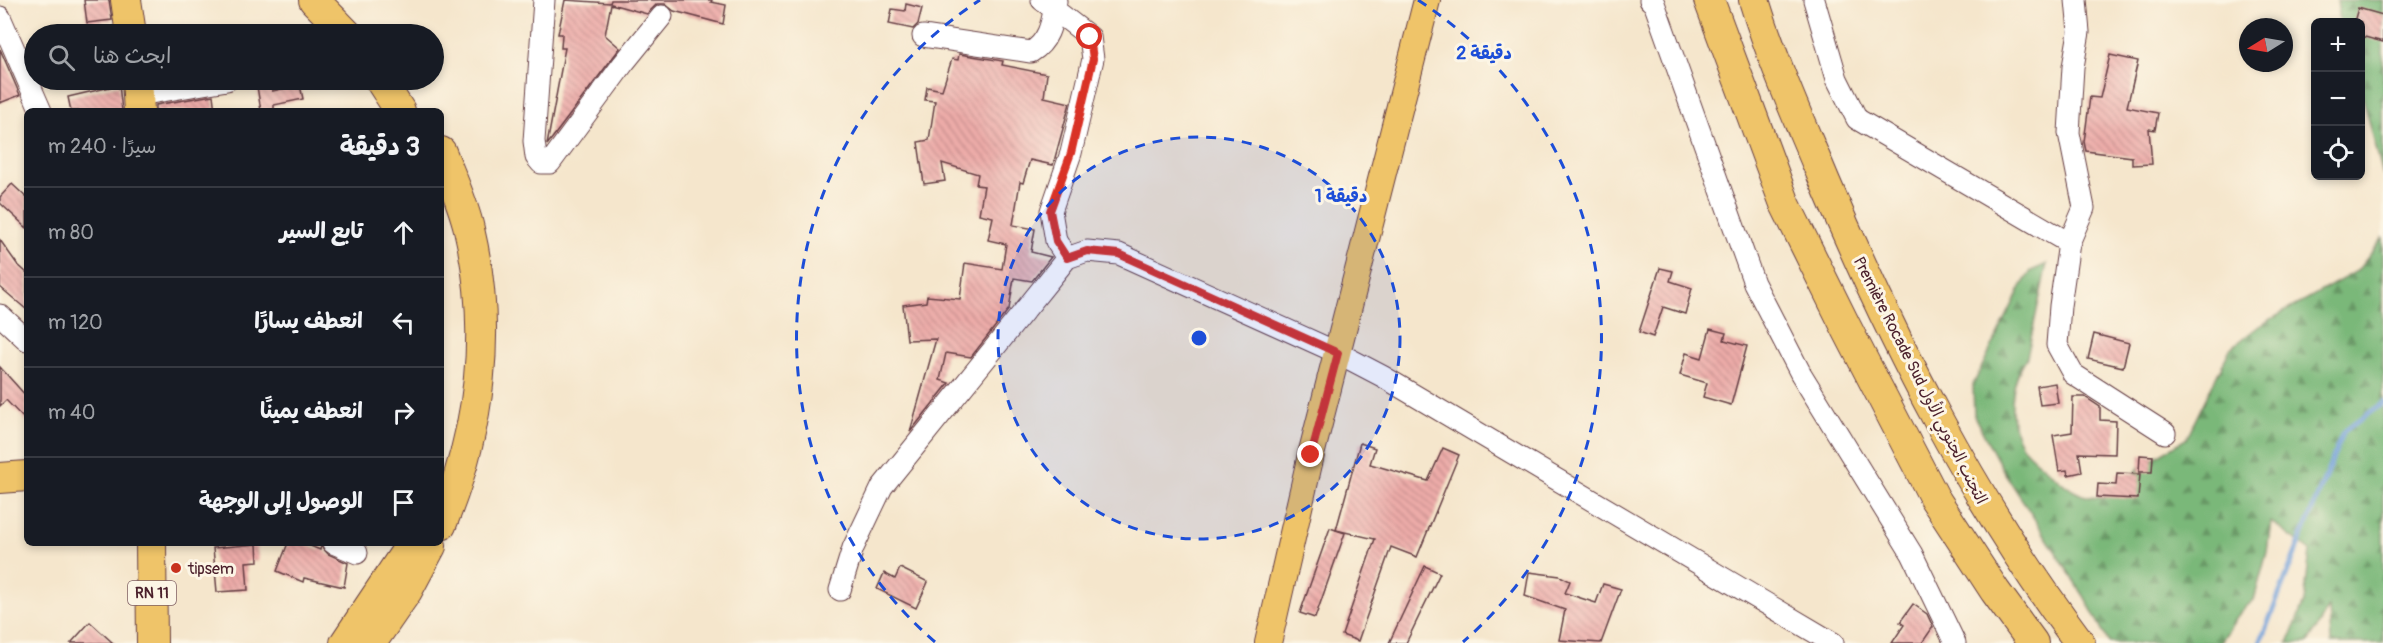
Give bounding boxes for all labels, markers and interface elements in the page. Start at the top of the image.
north arrow [2239,18,2293,72]
map controls [2311,18,2365,180]
button: + [2311,18,2365,72]
route start [1076,23,1102,49]
search box [24,24,444,90]
icon: search [45,41,78,74]
text: ابحث هنا [93,42,171,70]
text: 2 دقيقة [1456,42,1512,65]
button: − [2311,72,2365,126]
button: locate [2311,126,2365,180]
text: 3 دقيقة [340,131,420,163]
text: سيرًا · 240 m [48,134,157,159]
text: 1 دقيقة [1315,185,1367,208]
icon: ahead [387,216,420,249]
text: تابع السير [280,217,363,245]
text: 80 m [48,220,94,245]
street label: Première Rocade Sud التجنب الجنوبي الأول [1845,253,1992,509]
icon: left [387,306,420,339]
text: انعطف يسارًا [254,307,363,335]
text: 120 m [48,310,103,335]
centre of rings [1189,328,1209,348]
icon: right [387,396,420,429]
text: انعطف يمينًا [260,397,363,425]
text: 40 m [48,400,95,425]
route end [1297,441,1323,467]
icon: arrive [387,486,420,519]
text: الوصول إلى الوجهة [199,487,363,515]
place label: tipsem [187,559,234,579]
marker: tipsem [169,561,183,575]
road number: RN 11 [128,581,176,605]

